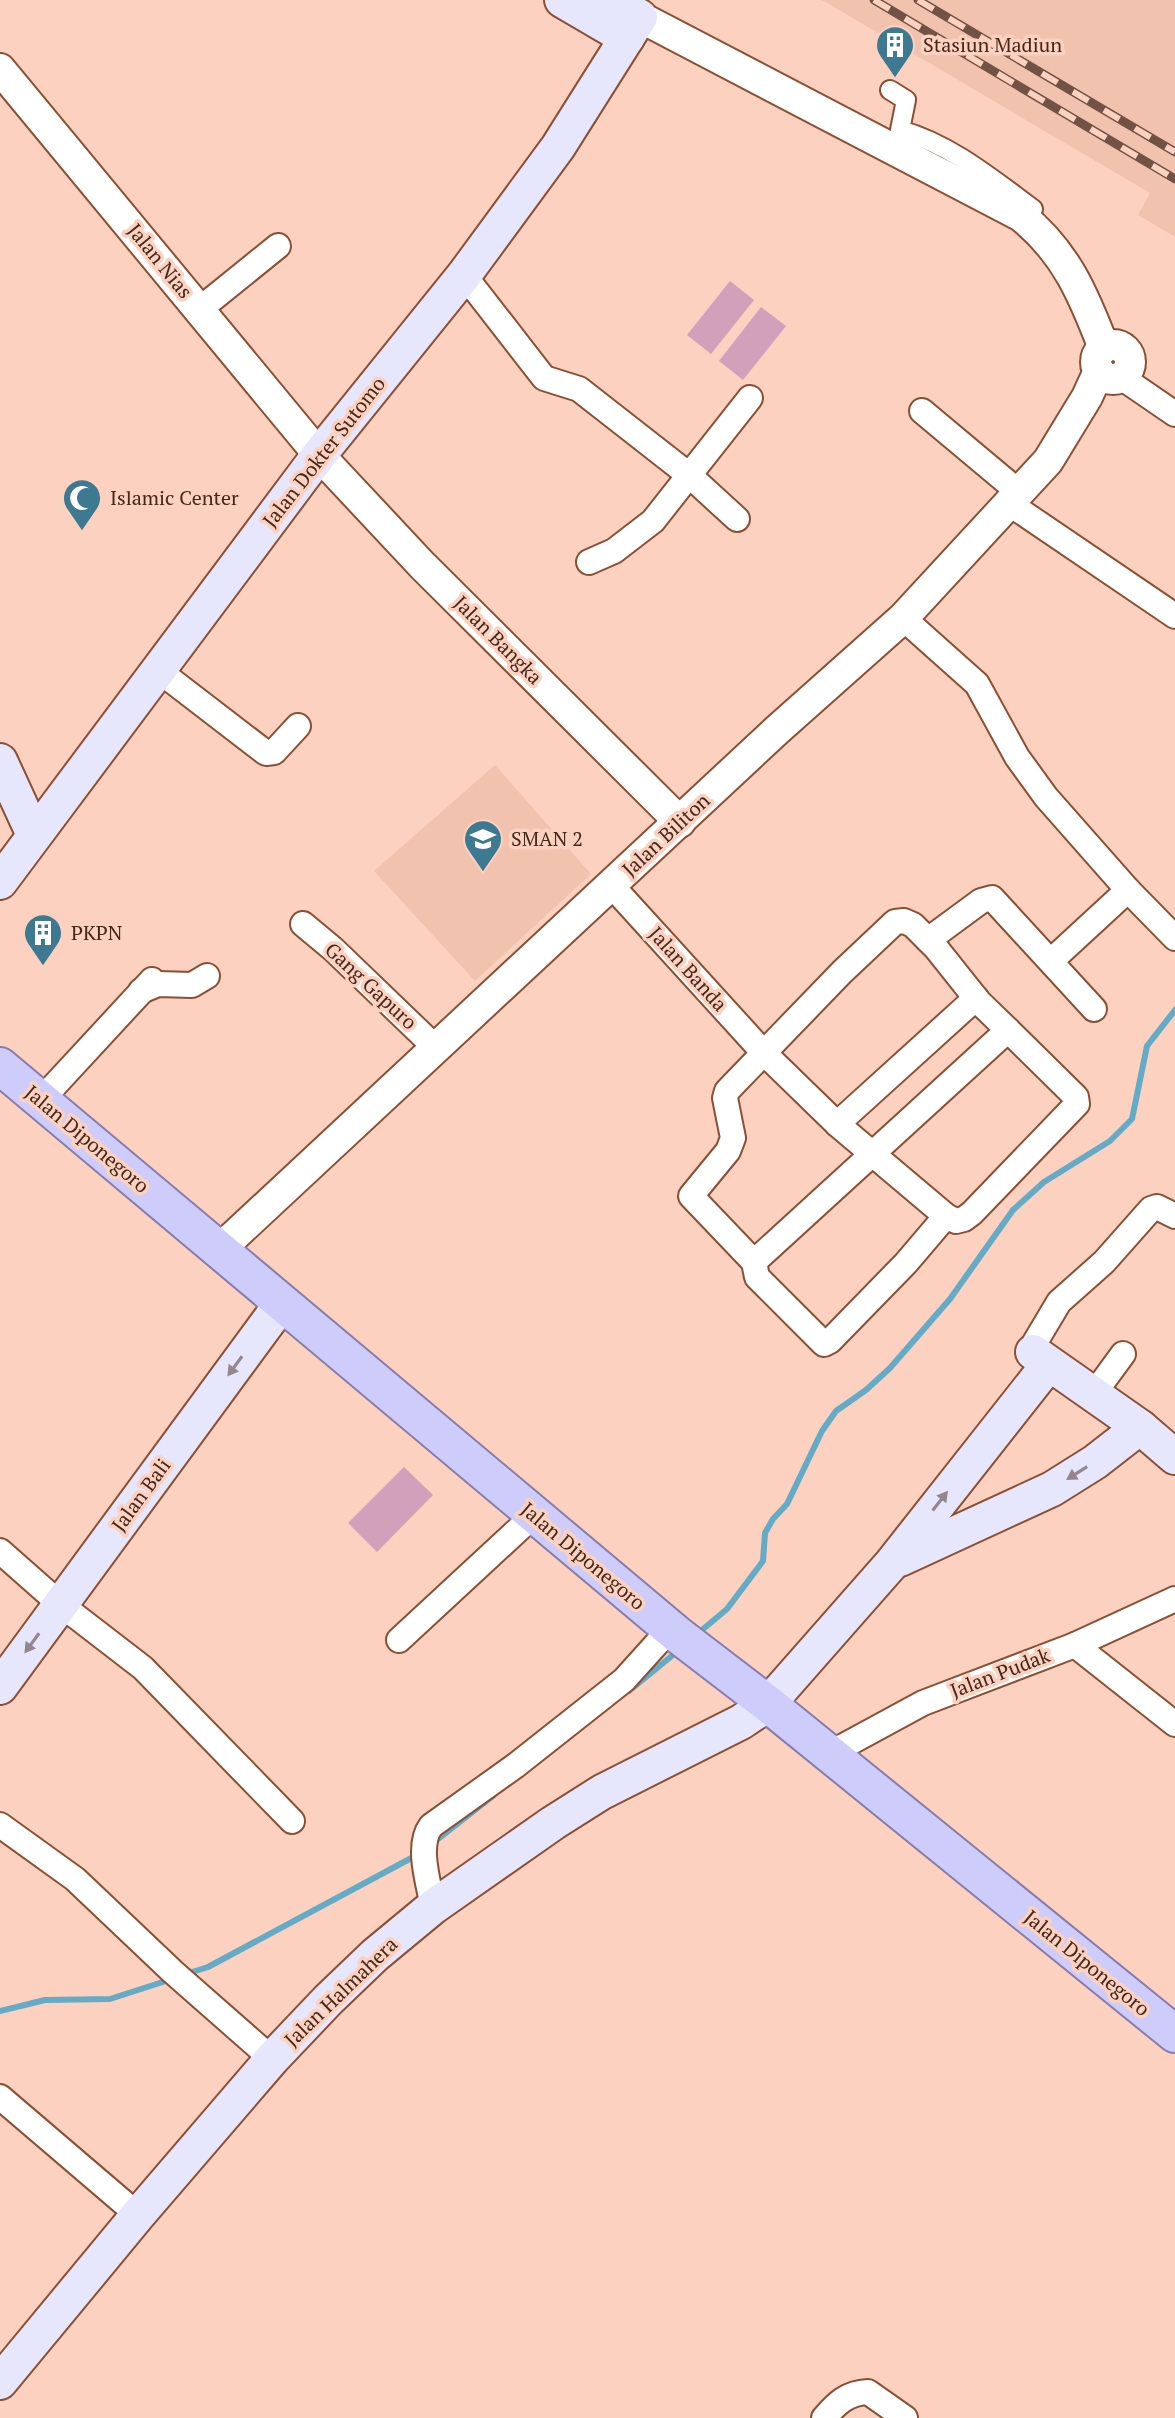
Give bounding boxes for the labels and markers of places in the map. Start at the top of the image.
building icon: Stasiun Madiun [874,24,916,79]
place label: Stasiun Madiun [923,31,1062,58]
mosque icon: Islamic Center [61,477,103,532]
place label: Islamic Center [110,484,239,511]
school or university icon: SMAN 2 [462,818,504,873]
place label: SMAN 2 [511,825,583,852]
building icon: PKPN [22,912,64,967]
place label: PKPN [71,919,123,946]

